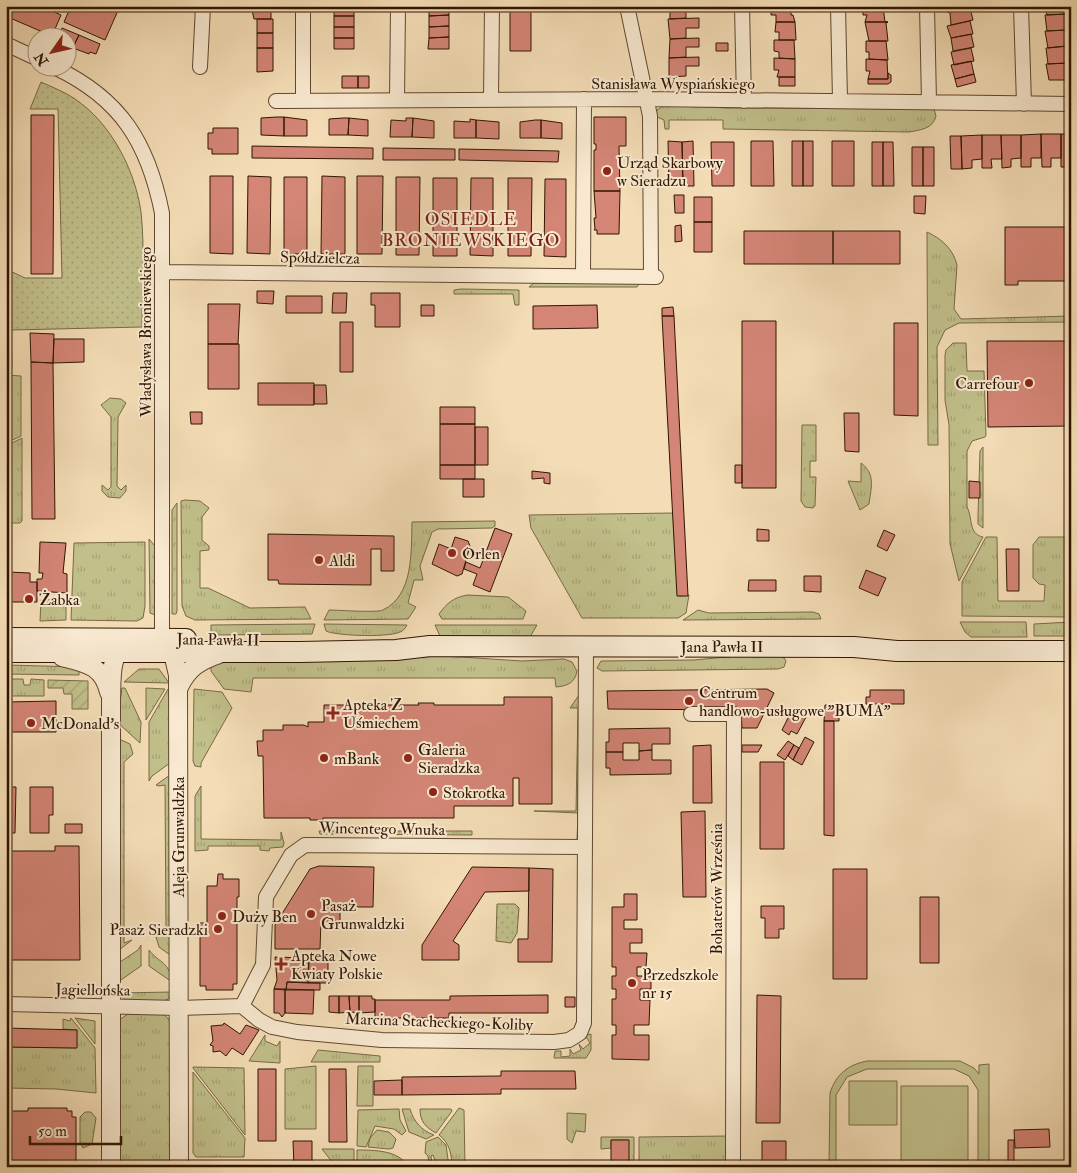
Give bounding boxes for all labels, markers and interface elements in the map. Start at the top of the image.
north arrow [28,28,78,78]
text: N [31,49,53,70]
street label: Stanisława Wyspiańskiego [591,74,755,95]
place label: Urząd Skarbowy w Sieradzu [617,153,724,191]
marker: Urząd Skarbowy w Sieradzu [601,165,613,177]
district label: OSIEDLE BRONIEWSKIEGO [382,208,560,252]
street label: Władysława Broniewskiego [136,246,156,418]
street label: Spółdzielcza [280,247,361,270]
place label: Carrefour [955,374,1019,394]
marker: Carrefour [1023,377,1035,389]
place label: Orlen [462,544,500,564]
marker: Orlen [446,547,458,559]
place label: Aldi [328,551,355,571]
marker: Aldi [313,554,325,566]
place label: Żabka [39,589,80,610]
marker: Żabka [23,593,35,605]
street label: Jana Pawła II [175,629,260,652]
street label: Jana Pawła II [679,637,764,658]
place label: Centrum handlowo-usługowe "BUMA" [699,683,891,721]
place label: Apteka Z Uśmiechem [342,695,419,733]
marker: Centrum handlowo-usługowe "BUMA" [683,695,695,707]
marker: Apteka Z Uśmiechem [327,707,339,719]
place label: McDonald's [41,714,119,734]
marker: McDonald's [25,717,37,729]
place label: Galeria Sieradzka [418,740,480,778]
place label: mBank [334,749,380,769]
marker: mBank [318,752,330,764]
marker: Galeria Sieradzka [402,752,414,764]
street label: Aleja Grunwaldzka [169,776,189,898]
place label: Stokrotka [443,783,506,803]
marker: Stokrotka [427,786,439,798]
street label: Wincentego Wnuka [318,818,446,840]
street label: Bohaterów Września [707,823,727,955]
place label: Pasaż Grunwaldzki [321,896,405,934]
place label: Duży Ben [232,907,297,927]
marker: Pasaż Grunwaldzki [305,908,317,920]
marker: Duży Ben [216,910,228,922]
place label: Pasaż Sieradzki [109,920,208,940]
marker: Pasaż Sieradzki [212,923,224,935]
place label: Apteka Nowe Kwiaty Polskie [290,946,383,984]
marker: Apteka Nowe Kwiaty Polskie [275,958,287,970]
place label: Przedszkole nr 15 [642,965,719,1003]
marker: Przedszkole nr 15 [626,977,638,989]
street label: Jagiellońska [54,979,131,1002]
street label: Marcina Stacheckiego-Koliby [345,1009,534,1035]
scale bar [30,1113,121,1145]
text: 50 m [38,1122,67,1141]

